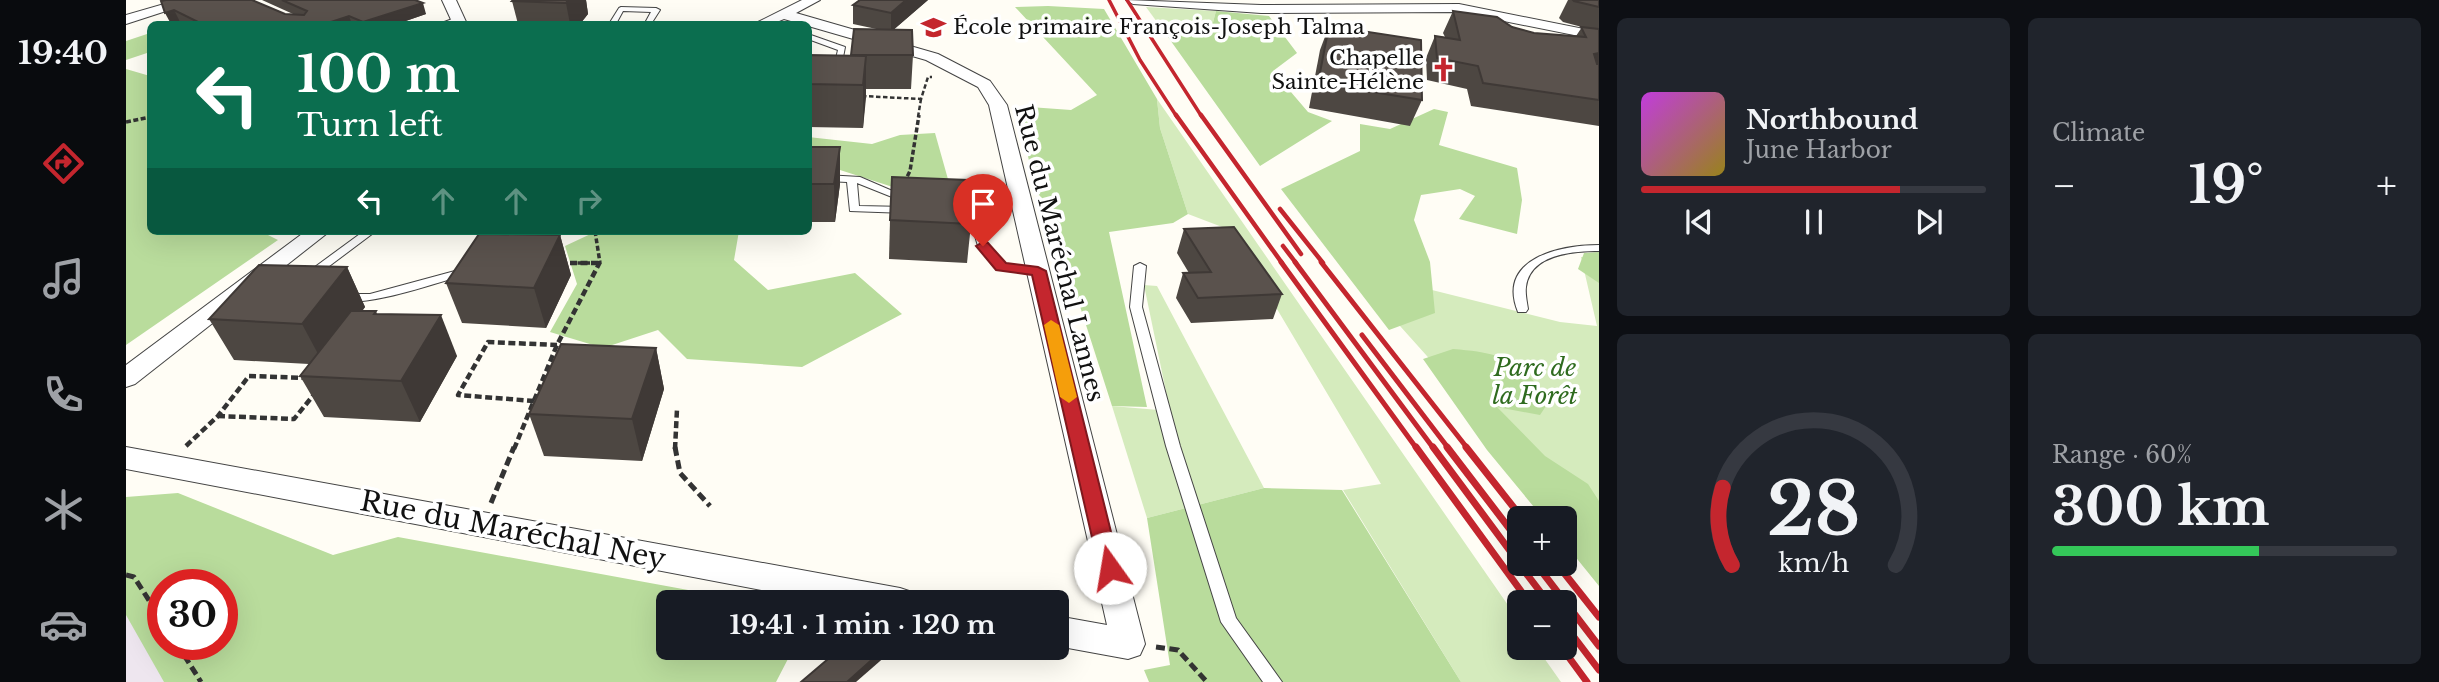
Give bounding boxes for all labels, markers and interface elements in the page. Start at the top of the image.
school or university icon: École primaire François-Joseph Talma [919,13,947,41]
place label: École primaire François-Joseph Talma [953,14,1365,40]
text: 19:40 [18,33,108,73]
text: 100 m [297,44,460,105]
place label: Chapelle Sainte-Hélène [1271,45,1424,95]
icon: left [182,49,273,140]
church icon: Chapelle Sainte-Hélène [1430,56,1458,84]
street label: Rue du Maréchal Lannes [1009,102,1111,404]
text: Northbound [1746,104,1918,136]
text: Turn left [297,105,443,145]
text: Climate [2052,119,2145,147]
text: June Harbor [1746,136,1892,164]
icon: directions [39,139,88,188]
text: 19° [2189,153,2264,217]
text: − [2052,162,2076,209]
text: + [2376,162,2397,209]
pin [953,174,1013,246]
icon: left [351,182,389,220]
icon: ahead [424,182,462,220]
icon: ahead [497,182,535,220]
icon: right [570,182,608,220]
icon: arrive [964,185,1002,223]
icon: previous [1680,203,1718,241]
icon: pause [1795,203,1833,241]
icon: next [1910,203,1948,241]
icon: music [39,254,88,303]
park label: Parc de la Forêt [1492,353,1578,410]
icon: phone [39,370,88,419]
text: Range · 60% [2052,441,2192,469]
text: 28 [1767,464,1860,555]
text: 300 km [2052,475,2270,539]
street label: Rue du Maréchal Ney [357,483,669,577]
icon: climate [39,485,88,534]
map controls [1507,506,1577,660]
button: + [1507,506,1577,576]
position arrow [1073,531,1147,605]
text: km/h [1778,548,1849,579]
speed limit sign: 30 [147,569,238,660]
button: − [1507,590,1577,660]
icon: car [39,600,88,649]
text: 19:41 · 1 min · 120 m [730,609,995,641]

